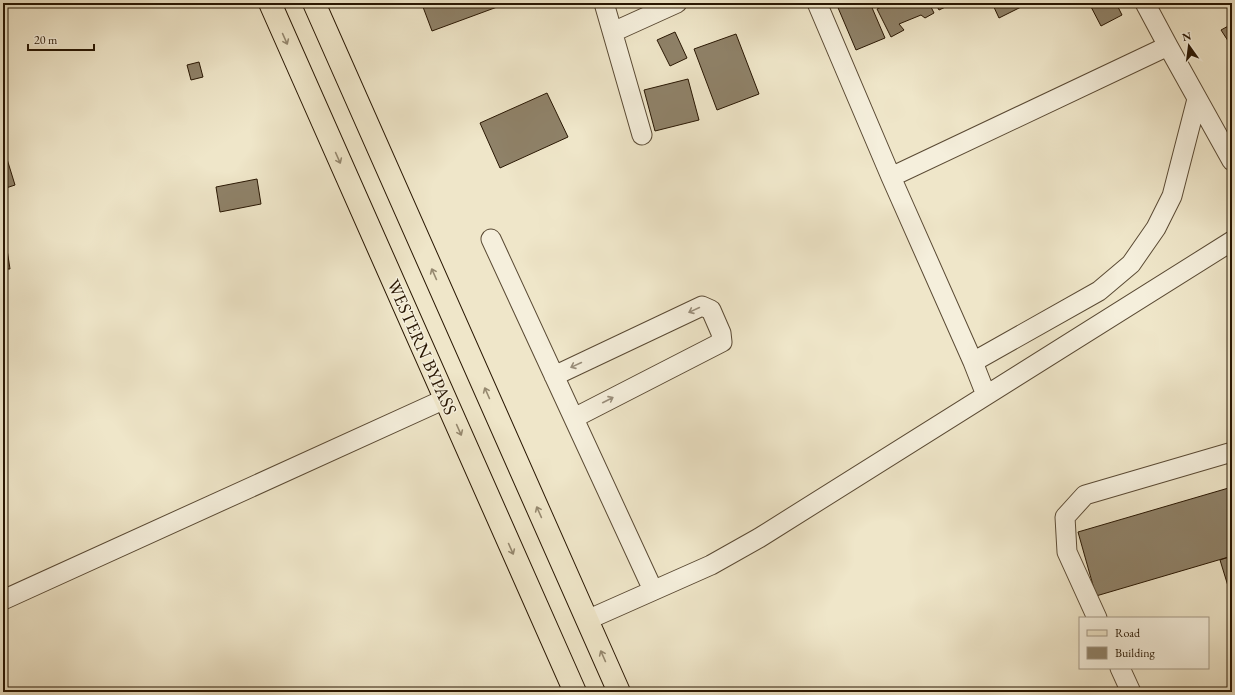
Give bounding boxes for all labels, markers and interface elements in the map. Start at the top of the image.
scale bar [28,26,94,52]
north arrow [1169,26,1209,66]
text: N [1181,28,1193,44]
text: 20 m [34,32,58,48]
one-way arrow [282,32,290,44]
one-way arrow [335,151,342,163]
one-way arrow [430,268,437,280]
street label: WESTERN BYPASS [382,275,463,418]
one-way arrow [688,307,700,314]
one-way arrow [571,362,583,370]
one-way arrow [483,387,490,399]
one-way arrow [602,396,614,403]
one-way arrow [456,424,463,436]
one-way arrow [535,506,542,518]
one-way arrow [508,542,516,554]
legend [1079,617,1209,669]
text: Road [1115,625,1141,641]
text: Building [1115,645,1156,661]
one-way arrow [599,651,606,663]

